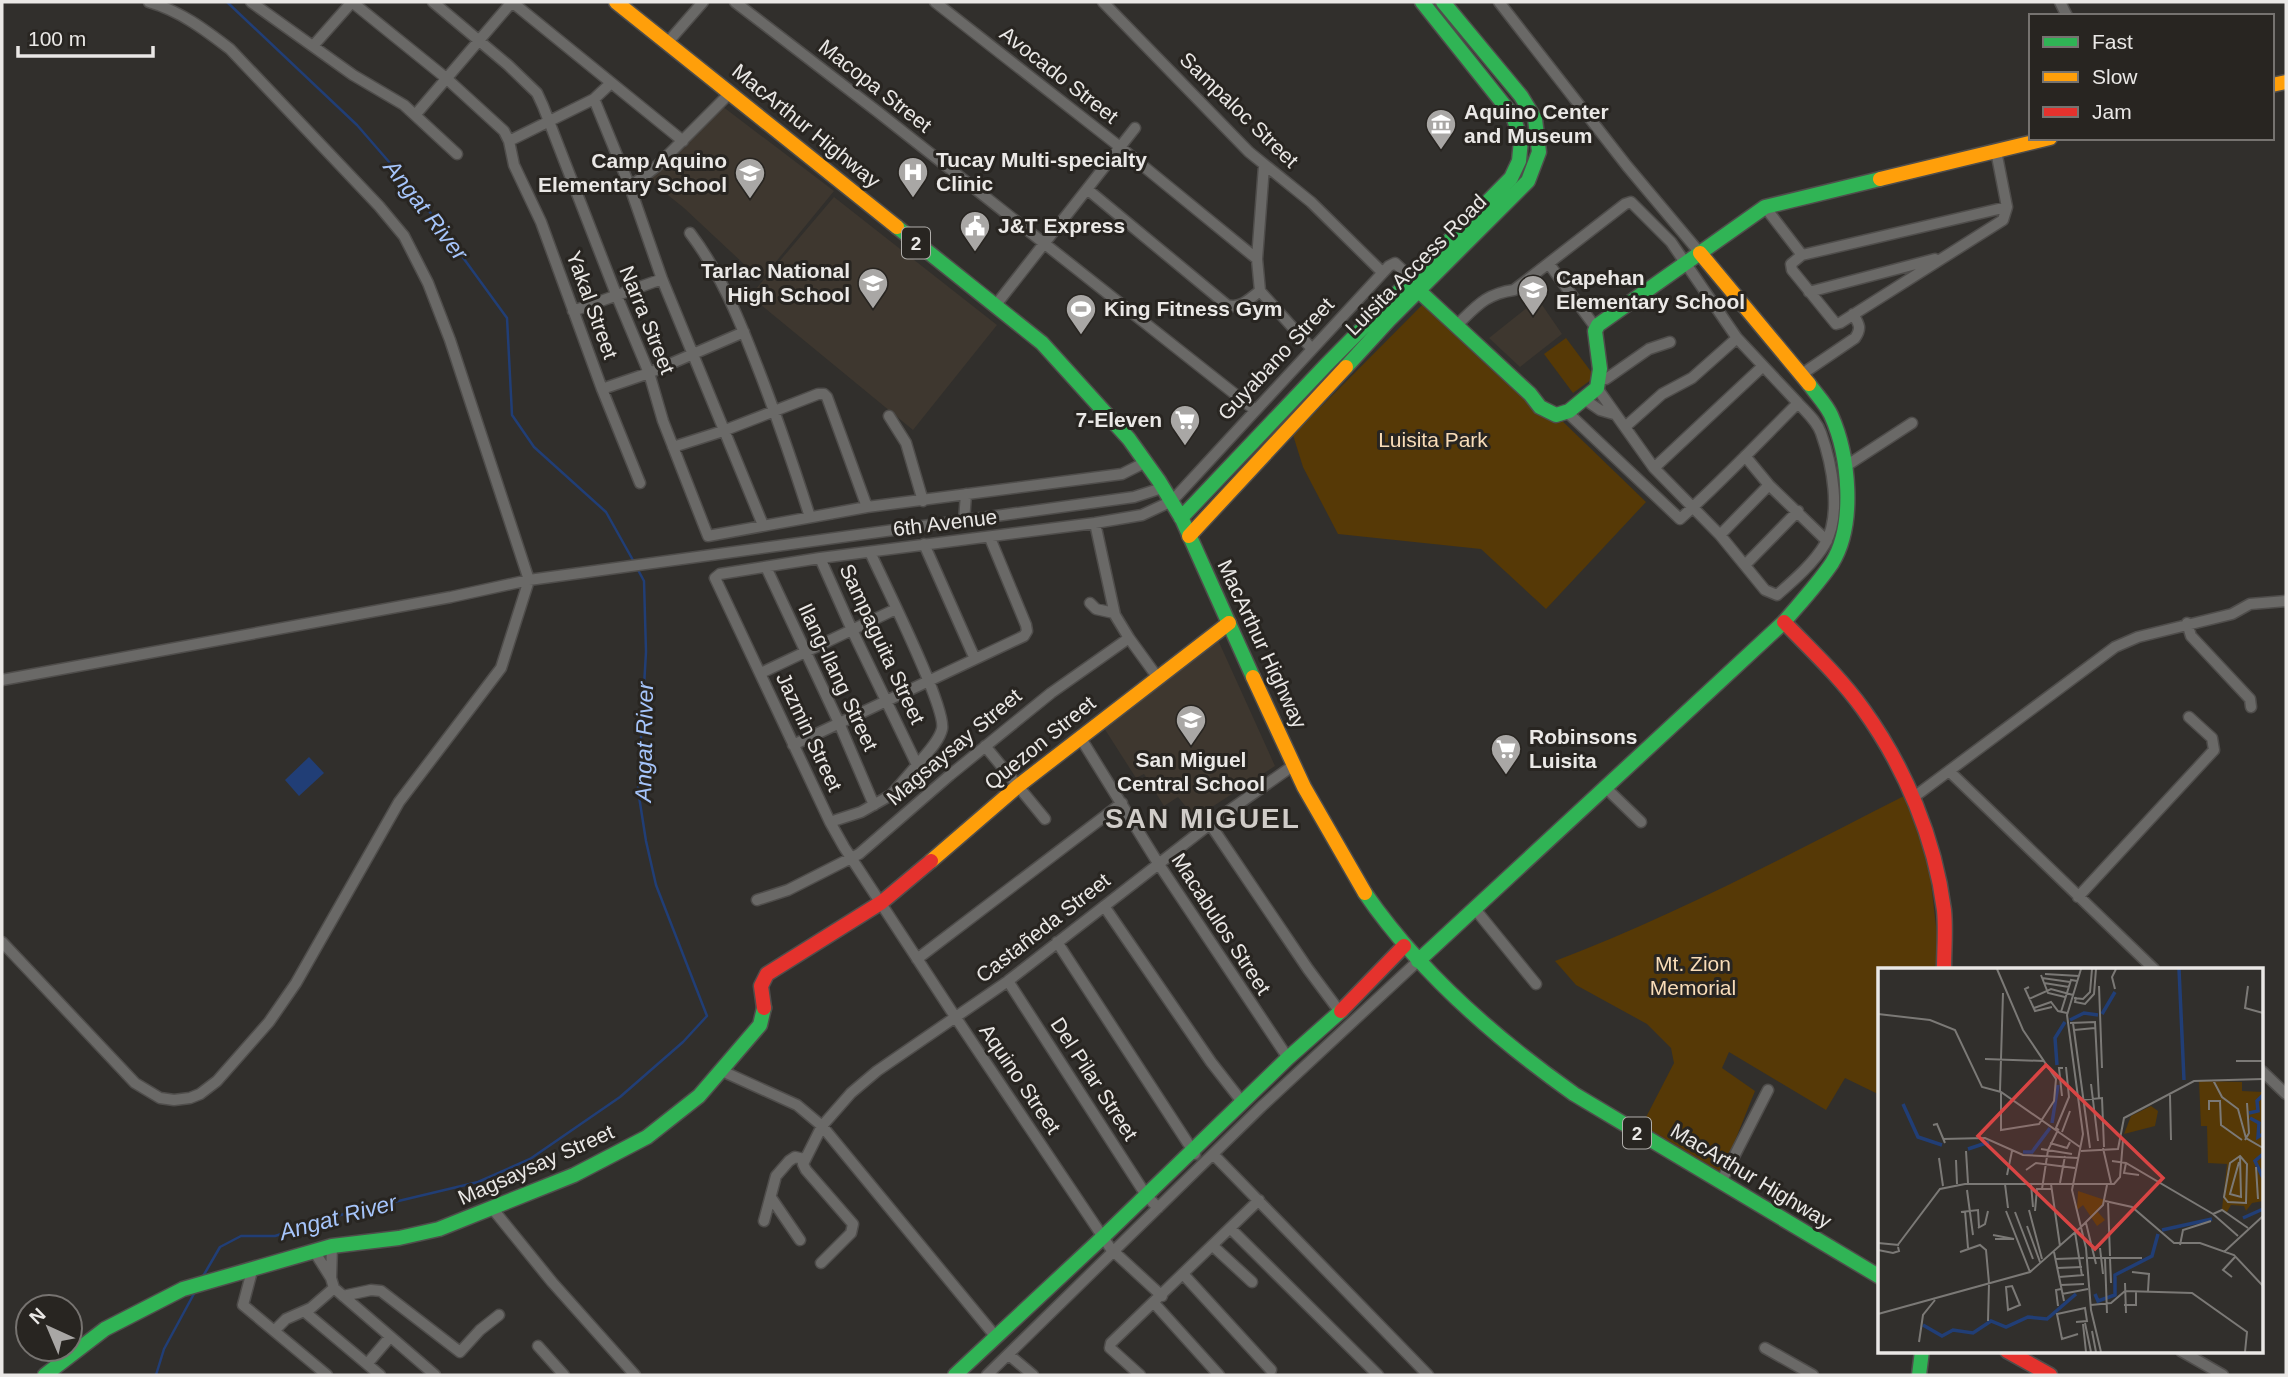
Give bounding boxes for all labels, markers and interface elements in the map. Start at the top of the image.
scale bar [18,14,152,58]
legend [2029,14,2274,140]
street label: Avocado Street [996,21,1123,128]
text: 100 m [28,27,86,50]
text: Fast [2092,30,2133,53]
street label: Macopa Street [814,35,936,137]
street label: Sampaloc Street [1176,47,1303,172]
street label: MacArthur Highway [728,59,885,193]
text: Slow [2092,65,2138,88]
place label: Aquino Center and Museum [1464,100,1609,147]
text: Jam [2092,100,2132,123]
museum icon: Aquino Center and Museum [1424,107,1458,151]
place label: Tucay Multi-specialty Clinic [936,148,1147,195]
place label: Camp Aquino Elementary School [538,149,727,196]
water label: Angat River [378,153,474,266]
hospital icon: Tucay Multi-specialty Clinic [896,155,930,199]
school or university icon: Camp Aquino Elementary School [733,156,767,200]
street label: Luisita Access Road [1341,190,1491,340]
public building icon: J&T Express [958,209,992,253]
place label: J&T Express [998,214,1125,237]
road number: 2 [902,228,930,258]
street label: Yakal Street [562,248,623,362]
place label: Tarlac National High School [701,259,850,306]
street label: Narra Street [615,262,680,377]
school or university icon: Tarlac National High School [856,266,890,310]
place label: Capehan Elementary School [1556,266,1745,313]
school or university icon: Capehan Elementary School [1516,273,1550,317]
sports icon: King Fitness Gym [1064,292,1098,336]
street label: Guyabano Street [1213,293,1338,425]
place label: King Fitness Gym [1104,297,1283,320]
supermarket icon: 7-Eleven [1168,403,1202,447]
place label: 7-Eleven [1076,408,1162,431]
park label: Luisita Park [1378,428,1488,451]
street label: 6th Avenue [892,505,998,540]
street label: MacArthur Highway [1213,556,1312,732]
street label: Sampaguita Street [835,560,930,728]
street label: Ilang-Ilang Street [794,599,883,754]
street label: Jazmin Street [772,669,847,795]
water label: Angat River [630,680,658,804]
street label: Magsaysay Street [882,684,1026,809]
street label: Quezon Street [980,691,1100,794]
school or university icon: San Miguel Central School [1174,703,1208,747]
place label: Robinsons Luisita [1529,725,1638,772]
supermarket icon: Robinsons Luisita [1489,732,1523,776]
place label: San Miguel Central School [1117,748,1265,795]
district label: SAN MIGUEL [1105,803,1301,834]
street label: Macabulos Street [1167,849,1276,999]
street label: Castañeda Street [971,868,1114,987]
park label: Mt. Zion Memorial [1650,952,1736,999]
inset map [1878,968,2264,1352]
street label: Del Pilar Street [1046,1013,1143,1144]
street label: Aquino Street [975,1020,1066,1138]
road number: 2 [1623,1118,1651,1148]
street label: MacArthur Highway [1667,1119,1836,1233]
street label: Magsaysay Street [454,1120,617,1209]
water label: Angat River [275,1189,401,1246]
north arrow [14,1293,84,1363]
text: N [25,1304,50,1328]

